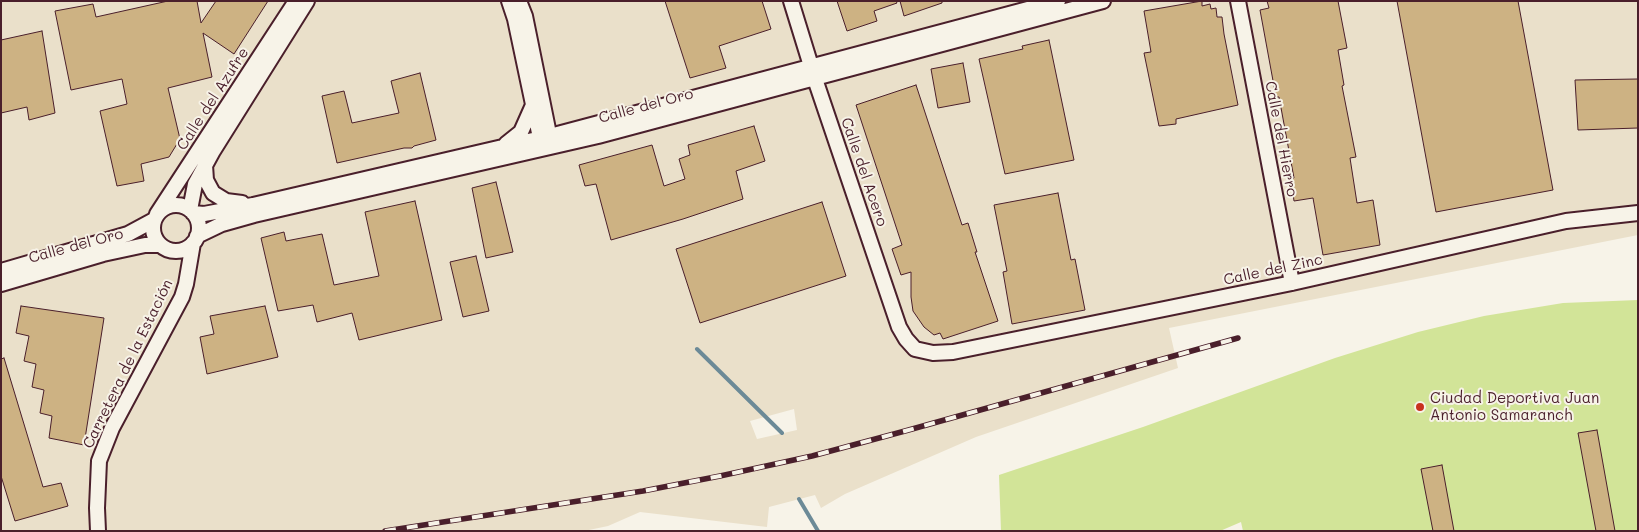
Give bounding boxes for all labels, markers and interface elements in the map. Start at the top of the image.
street label: Calle del Azufre [173,44,253,154]
street label: Calle del Hierro [1261,80,1301,198]
street label: Calle del Oro [597,85,695,127]
street label: Calle del Acero [837,115,891,229]
street label: Calle del Oro [27,225,125,267]
street label: Calle del Zinc [1222,251,1324,289]
street label: Carretera de la Estación [79,277,177,451]
place label: Ciudad Deportiva Juan Antonio Samaranch [1430,389,1599,424]
marker: Ciudad Deportiva Juan Antonio Samaranch [1414,401,1426,413]

